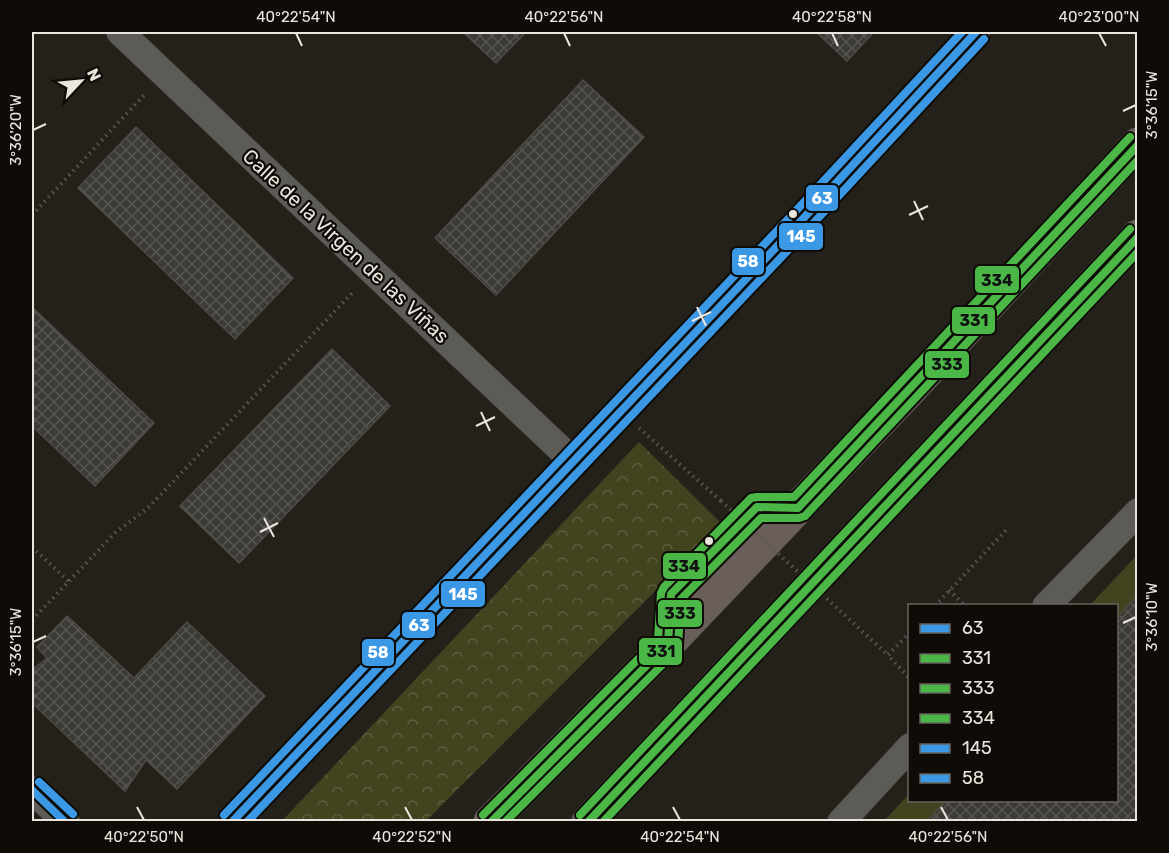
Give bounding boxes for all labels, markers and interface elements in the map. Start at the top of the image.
text: 40°22'54"N [256,8,336,26]
text: 40°22'56"N [525,8,604,26]
text: 40°22'58"N [792,8,872,26]
text: 40°23'00"N [1059,8,1139,26]
north arrow [51,51,111,111]
text: N [83,65,105,84]
text: 3°36'15"W [1143,71,1161,139]
text: 3°36'20"W [7,94,25,166]
street label: Calle de la Virgen de las Viñas [238,144,454,348]
line badge: 63 [805,184,839,212]
text: 63 [812,189,832,208]
unlabelled marker [787,208,799,220]
line badge: 145 [778,222,824,251]
text: 145 [786,227,816,246]
line badge: 58 [731,247,765,276]
text: 58 [737,252,759,271]
line badge: 334 [974,265,1020,294]
text: 334 [981,271,1013,290]
line badge: 331 [951,306,996,335]
text: 331 [960,311,988,330]
line badge: 333 [924,350,970,379]
text: 333 [931,355,963,374]
unlabelled marker [703,535,715,547]
line badge: 334 [662,552,707,580]
text: 334 [668,557,700,576]
line badge: 145 [440,580,486,608]
text: 3°36'10"W [1143,582,1161,652]
text: 145 [448,585,478,604]
line badge: 333 [657,599,703,628]
text: 333 [664,604,696,623]
legend [908,604,1118,802]
text: 3°36'15"W [7,608,25,676]
line badge: 63 [401,611,436,639]
text: 63 [409,616,429,635]
text: 63 [962,617,984,639]
line badge: 331 [638,637,683,666]
line badge: 58 [361,638,395,667]
text: 331 [647,642,675,661]
text: 58 [367,643,389,662]
text: 331 [962,647,991,669]
text: 333 [962,677,994,699]
text: 334 [962,707,995,729]
text: 145 [962,737,992,759]
text: 58 [962,767,984,789]
text: 40°22'50"N [104,828,184,846]
text: 40°22'52"N [372,828,452,846]
text: 40°22'54"N [640,828,720,846]
text: 40°22'56"N [909,828,988,846]

